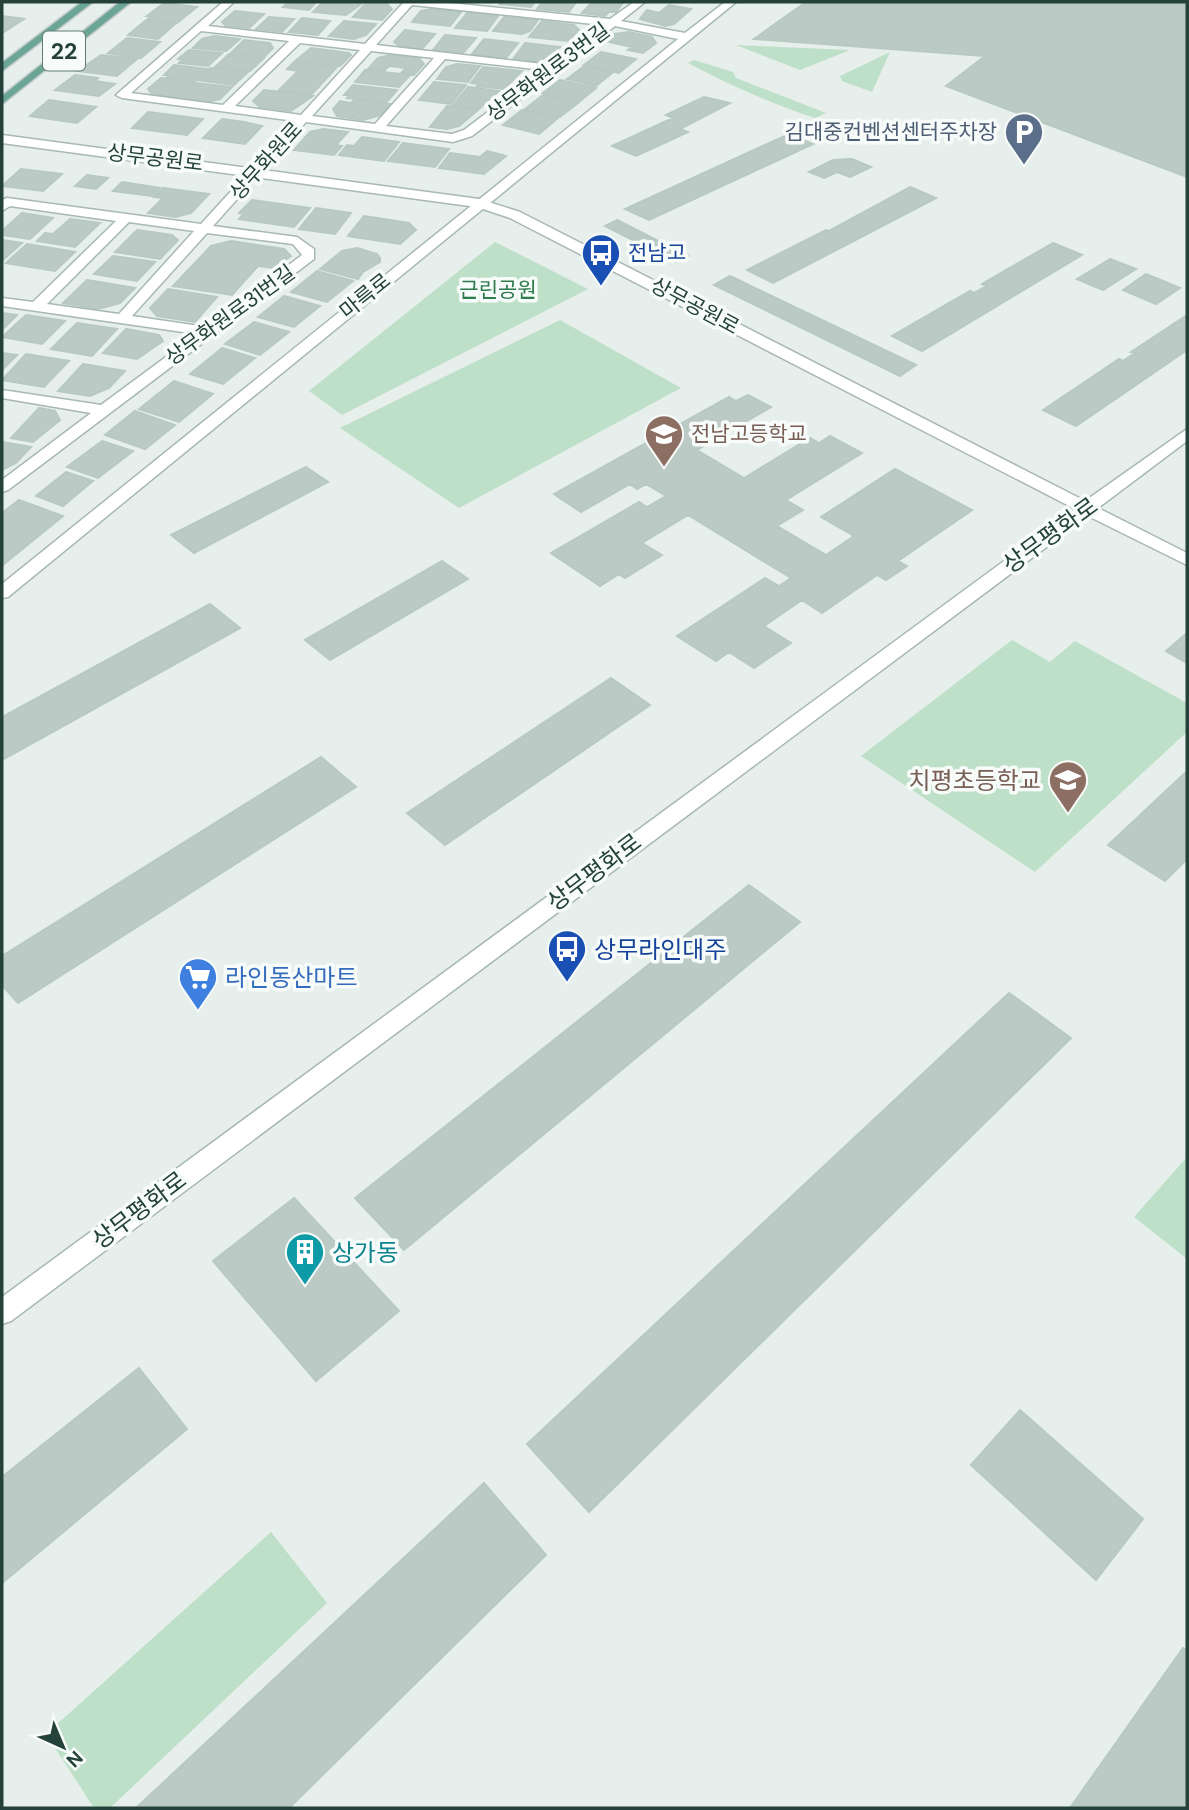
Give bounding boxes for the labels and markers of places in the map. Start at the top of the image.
parking icon: 김대중컨벤션센터주차장 [1003,111,1045,166]
place label: 김대중컨벤션센터주차장 [784,118,997,146]
bus stop icon: 전남고 [580,232,622,287]
place label: 전남고 [628,239,686,267]
school or university icon: 전남고등학교 [643,413,685,468]
place label: 전남고등학교 [691,420,807,448]
school or university icon: 치평초등학교 [1047,759,1089,814]
place label: 치평초등학교 [909,765,1041,796]
bus stop icon: 상무라인대주 [546,928,588,983]
place label: 상무라인대주 [594,934,726,965]
supermarket icon: 라인동산마트 [177,956,219,1011]
place label: 라인동산마트 [225,962,357,993]
building icon: 상가동 [284,1231,326,1286]
place label: 상가동 [332,1237,398,1268]

